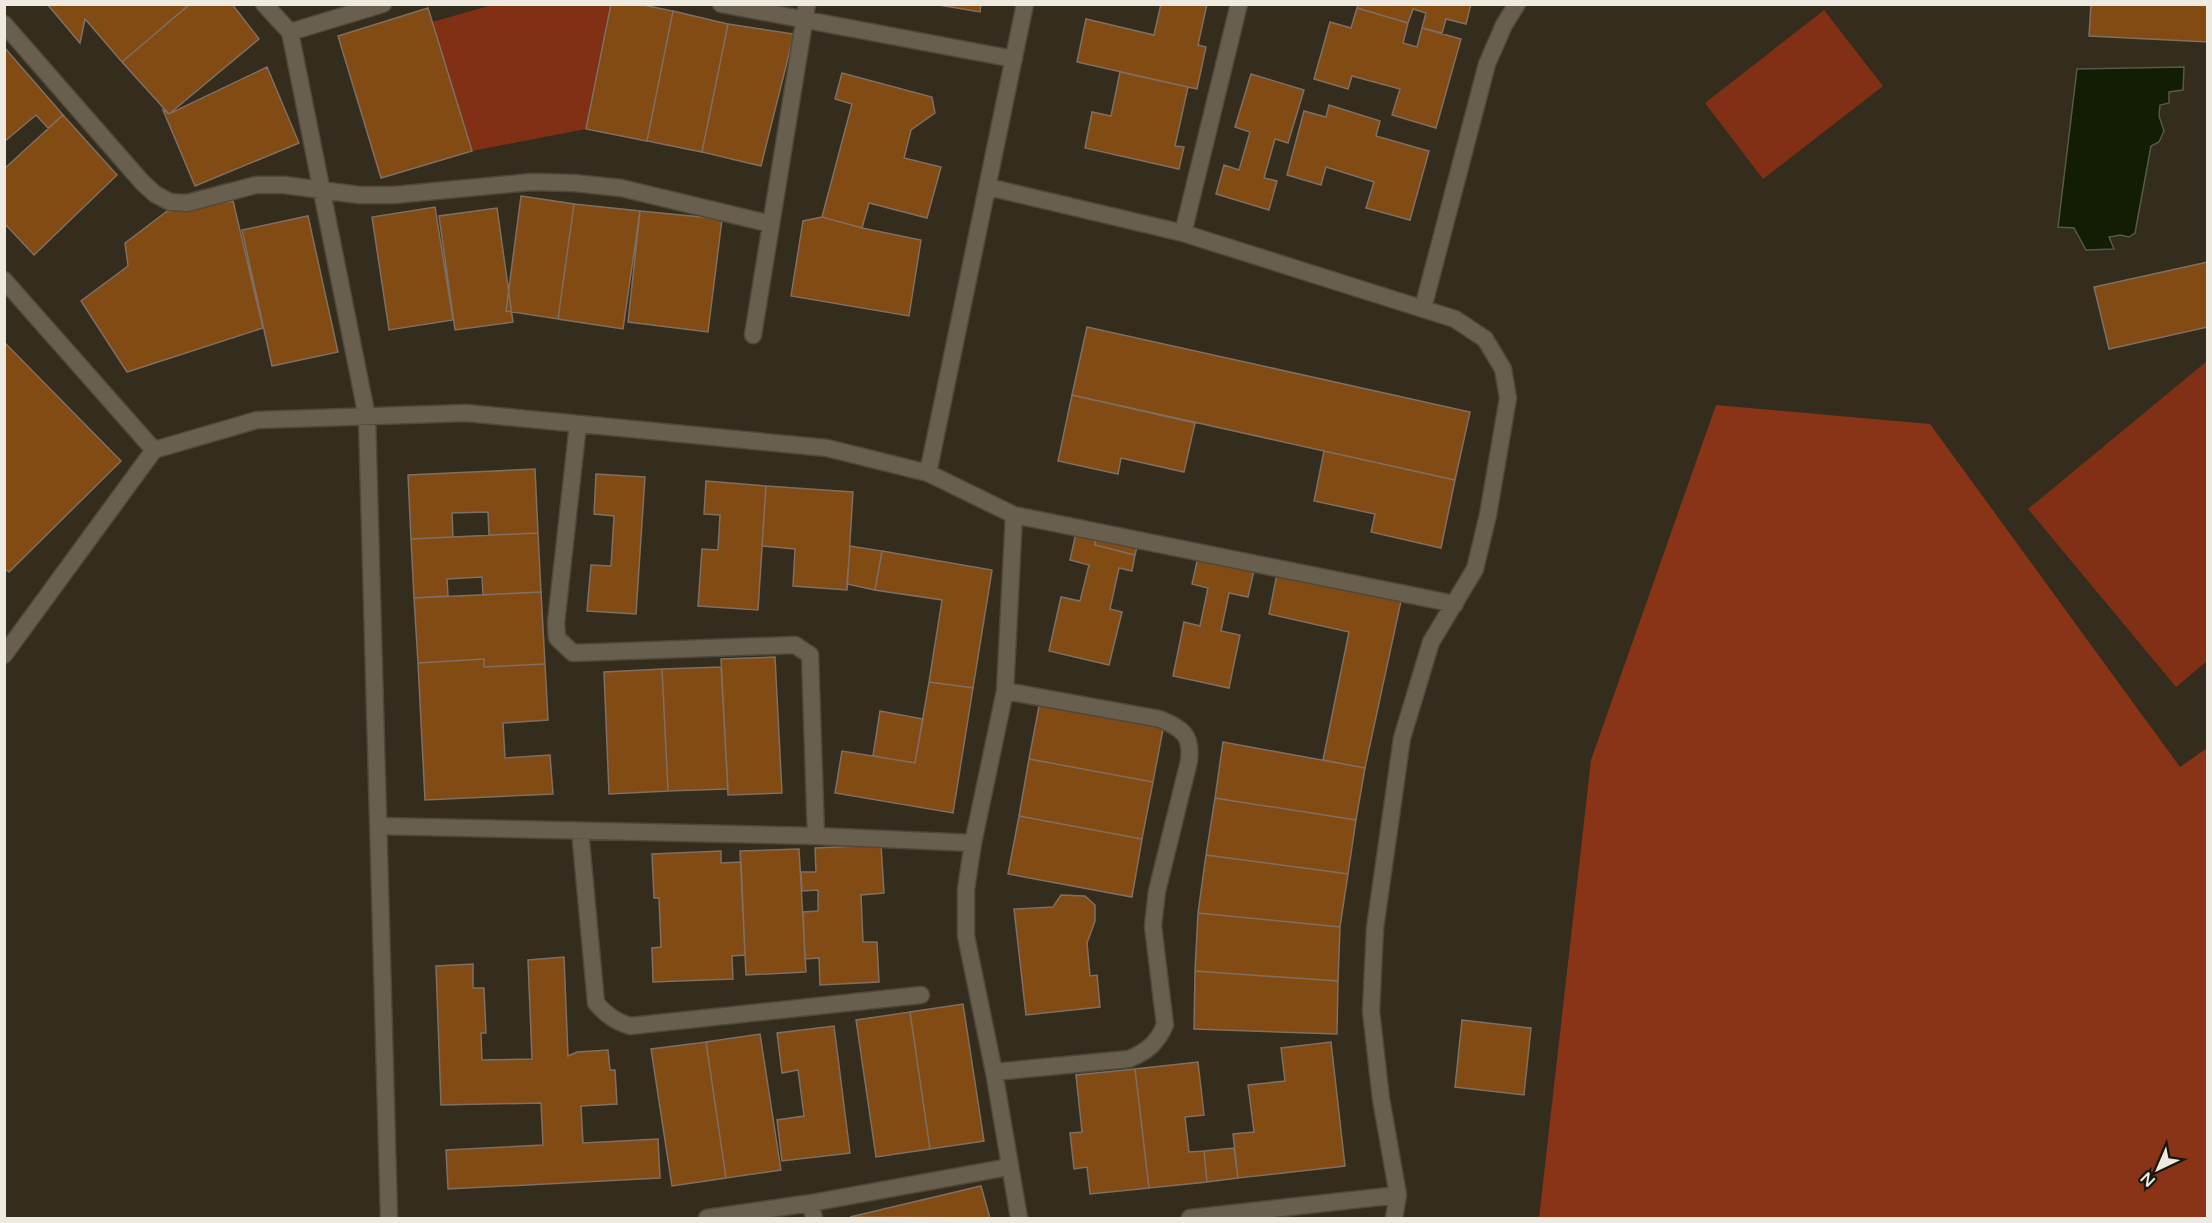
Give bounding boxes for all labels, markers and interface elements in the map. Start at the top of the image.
north arrow [2128,1139,2188,1199]
text: N [2137,1167,2160,1191]

